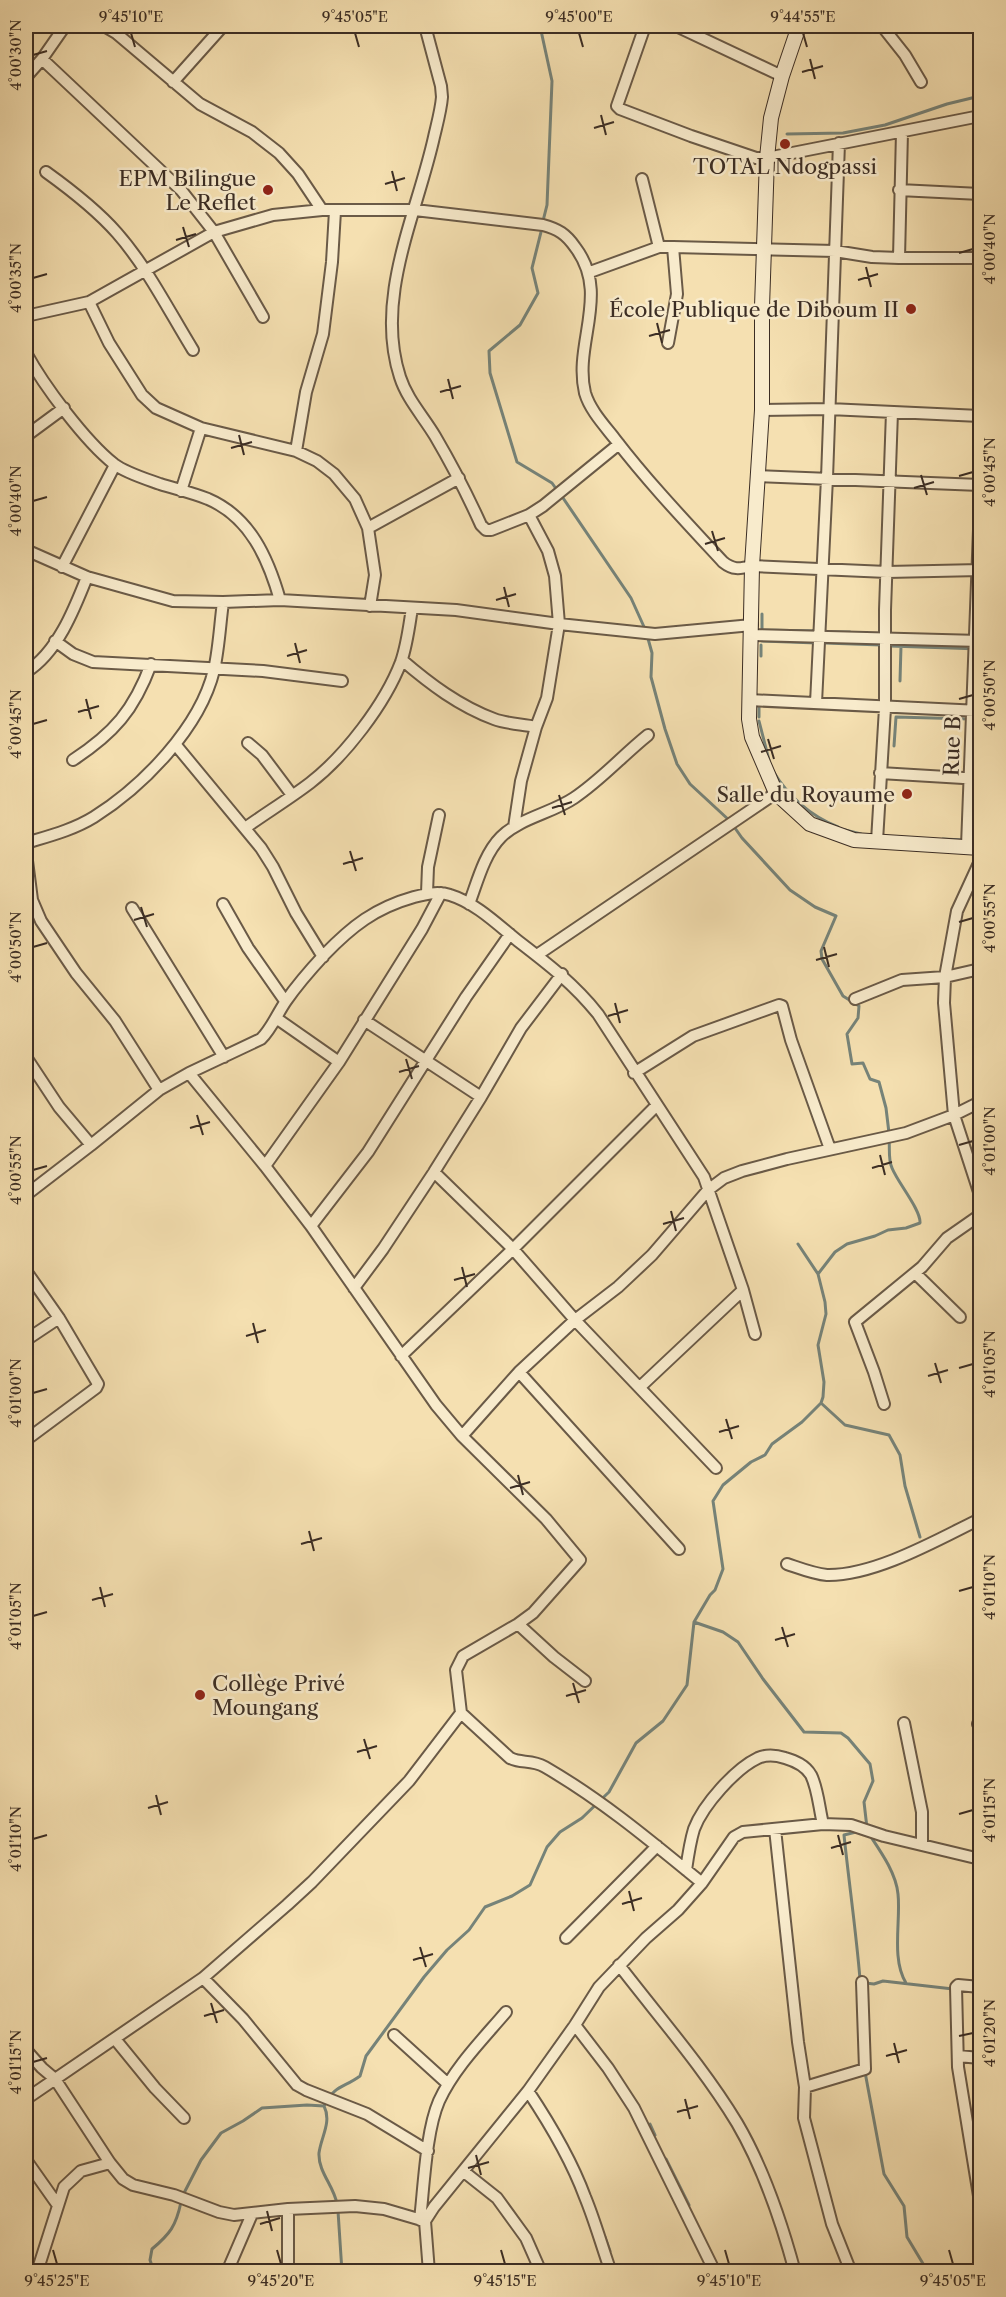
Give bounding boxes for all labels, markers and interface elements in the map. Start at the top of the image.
text: 9°45'10"E [99,7,163,26]
text: 9°45'05"E [322,7,388,26]
text: 9°45'00"E [545,7,613,26]
text: 9°44'55"E [770,7,836,26]
text: 4°00'30"N [6,19,25,91]
marker: TOTAL Ndogpassi [778,137,792,151]
place label: TOTAL Ndogpassi [693,154,877,179]
place label: EPM Bilingue Le Reflet [118,166,257,215]
marker: EPM Bilingue Le Reflet [261,183,275,197]
text: 4°00'40"N [980,213,999,285]
text: 4°00'35"N [6,243,25,313]
place label: École Publique de Diboum II [609,297,899,322]
marker: École Publique de Diboum II [904,302,918,316]
text: 4°00'45"N [980,437,999,507]
text: 4°00'40"N [6,465,25,537]
text: 4°00'50"N [980,659,999,731]
text: 4°00'45"N [6,689,25,759]
street label: Rue B [938,715,966,777]
place label: Salle du Royaume [716,782,895,807]
marker: Salle du Royaume [900,787,914,801]
text: 4°00'55"N [980,883,999,953]
text: 4°00'50"N [6,911,25,983]
text: 4°01'00"N [980,1106,999,1176]
text: 4°00'55"N [6,1135,25,1205]
text: 4°01'05"N [980,1330,999,1398]
text: 4°01'00"N [6,1358,25,1428]
text: 4°01'10"N [980,1554,999,1620]
text: 4°01'05"N [6,1582,25,1650]
place label: Collège Privé Moungang [212,1671,345,1720]
marker: Collège Privé Moungang [193,1688,207,1702]
text: 4°01'15"N [980,1778,999,1842]
text: 4°01'10"N [6,1806,25,1872]
text: 4°01'20"N [980,1999,999,2067]
text: 4°01'15"N [6,2030,25,2094]
text: 9°45'25"E [24,2271,90,2290]
text: 9°45'20"E [248,2271,314,2290]
text: 9°45'15"E [473,2271,537,2290]
text: 9°45'10"E [697,2271,761,2290]
text: 9°45'05"E [920,2271,986,2290]

